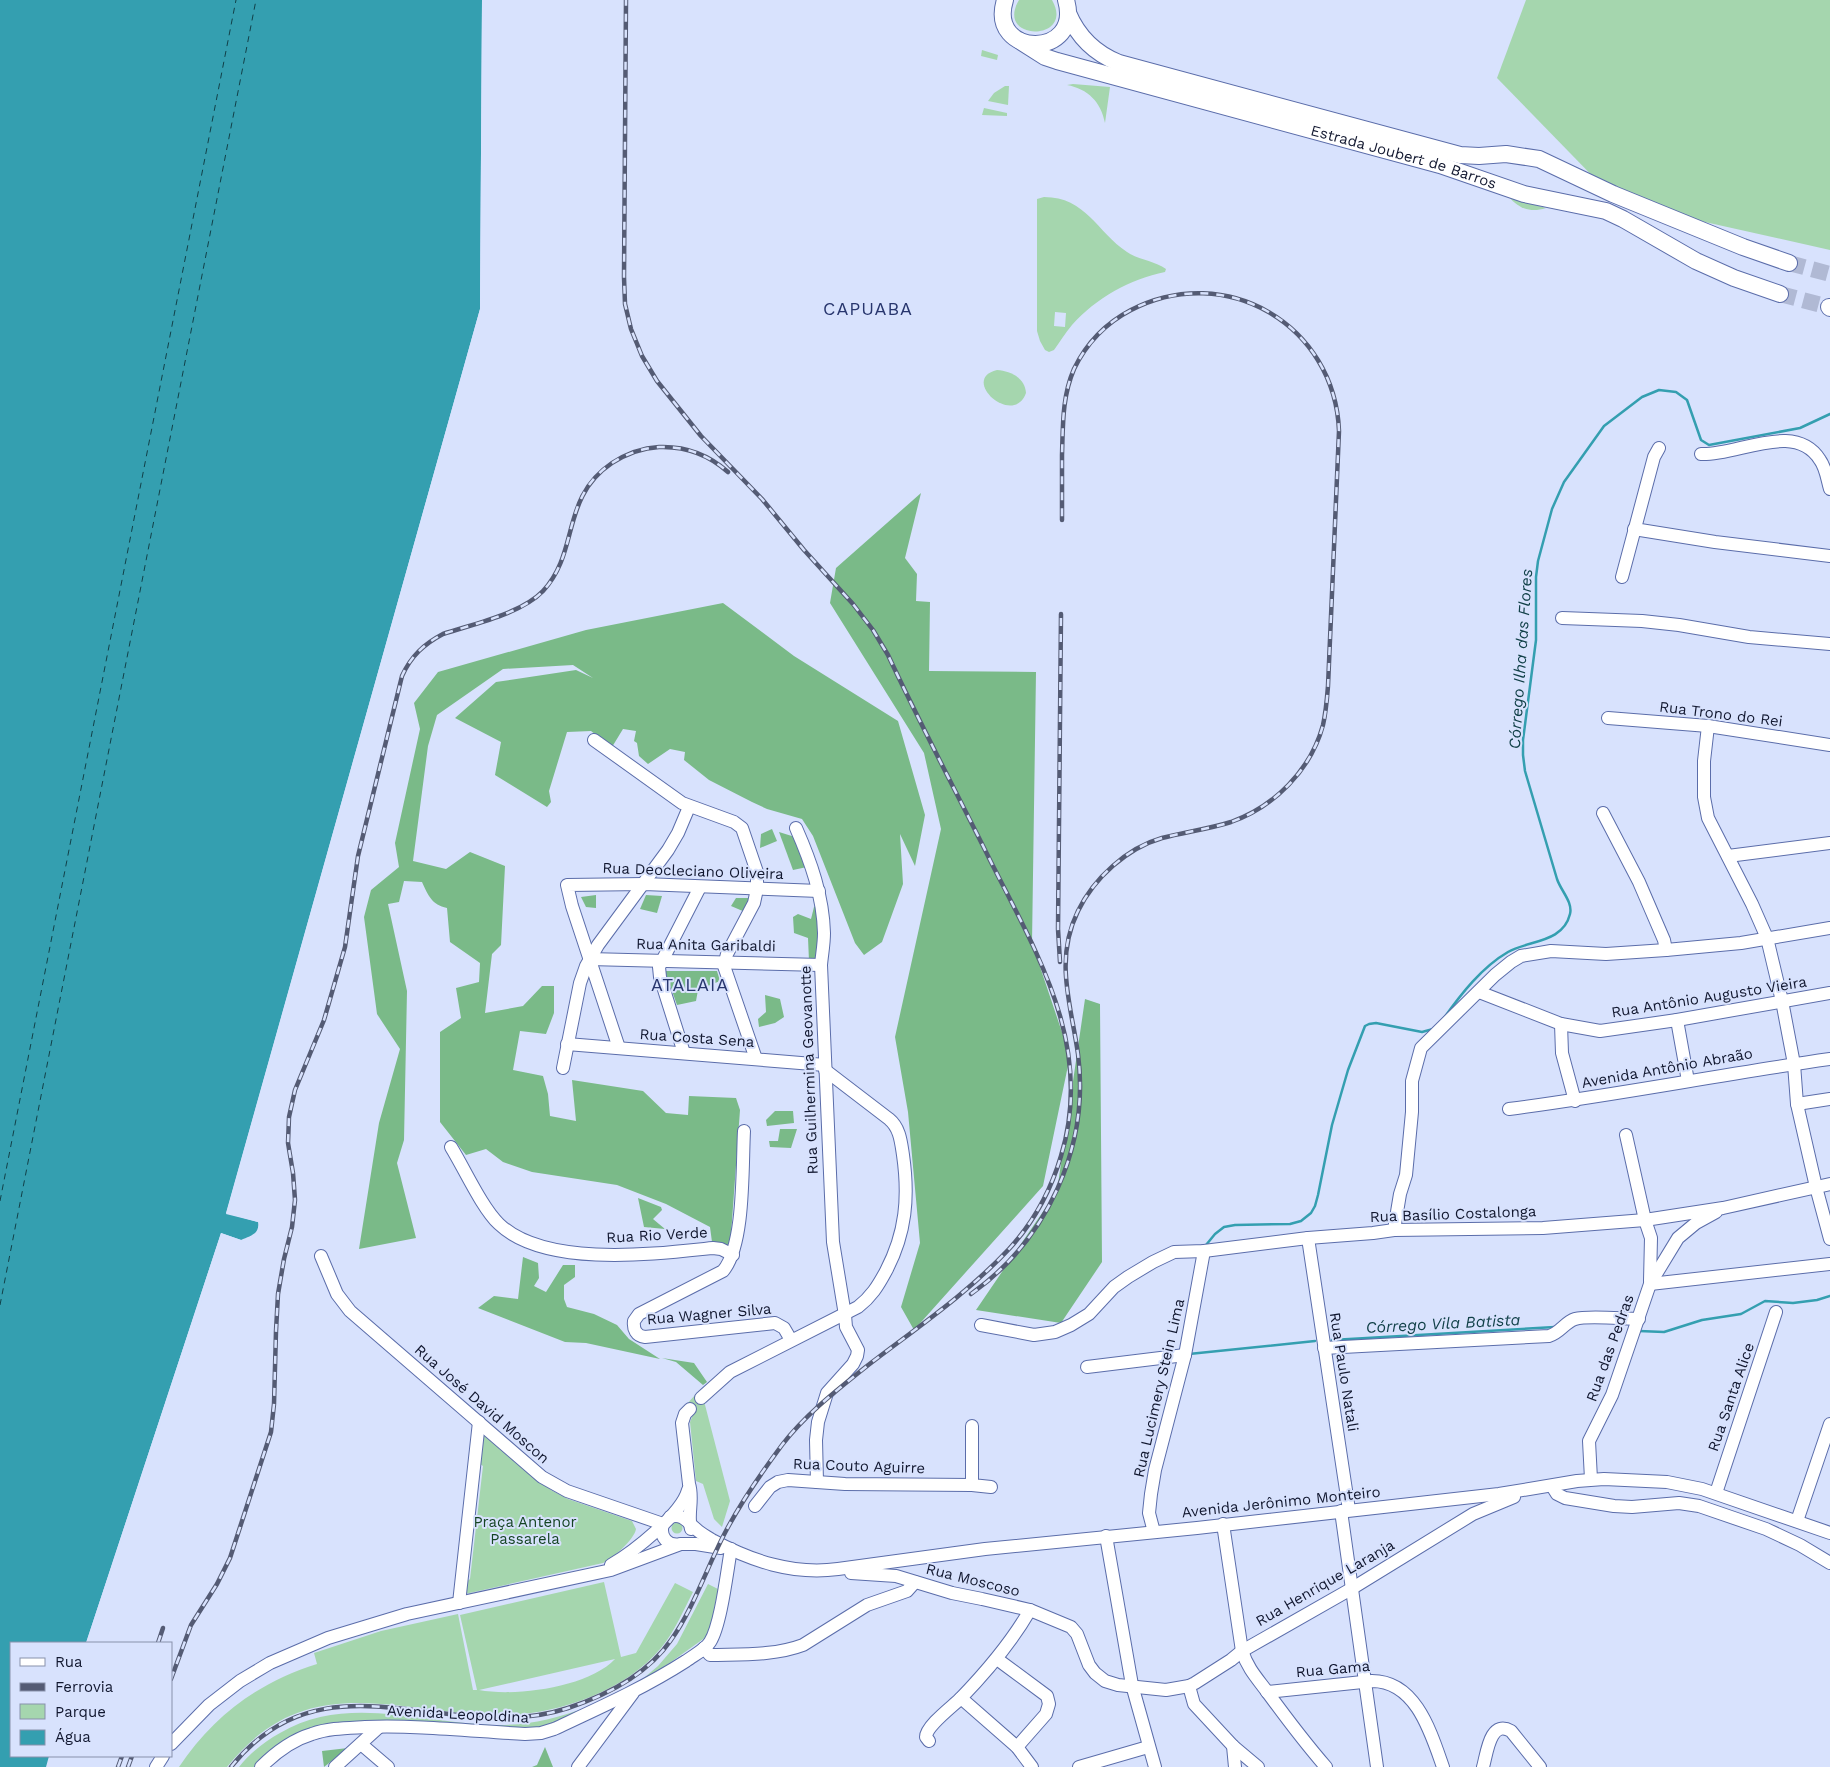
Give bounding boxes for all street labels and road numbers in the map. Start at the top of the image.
street label: Estrada Joubert de Barros [1309,121,1499,193]
street label: Rua Trono do Rei [1658,698,1784,730]
street label: Rua Deocleciano Oliveira [602,859,784,883]
street label: Rua Anita Garibaldi [636,935,776,955]
street label: Rua Guilhermina Geovanotte [796,965,822,1175]
street label: Rua Antônio Augusto Vieira [1610,973,1809,1021]
street label: Rua Costa Sena [639,1025,756,1051]
street label: Avenida Antônio Abraão [1580,1044,1754,1092]
street label: Rua Basílio Costalonga [1369,1202,1537,1226]
street label: Rua Rio Verde [606,1223,708,1247]
street label: Rua das Pedras [1582,1292,1638,1404]
street label: Rua Lucimery Stein Lima [1130,1296,1188,1479]
street label: Rua Wagner Silva [646,1300,773,1328]
street label: Rua Paulo Natali [1326,1311,1362,1433]
street label: Rua Santa Alice [1704,1340,1758,1454]
street label: Rua José David Moscon [411,1341,553,1467]
street label: Rua Couto Aguirre [792,1455,926,1477]
street label: Avenida Jerônimo Monteiro [1181,1483,1381,1521]
street label: Rua Henrique Laranja [1252,1536,1398,1630]
street label: Rua Moscoso [924,1560,1022,1600]
street label: Rua Gama [1295,1657,1371,1681]
street label: Avenida Leopoldina [386,1701,530,1727]

